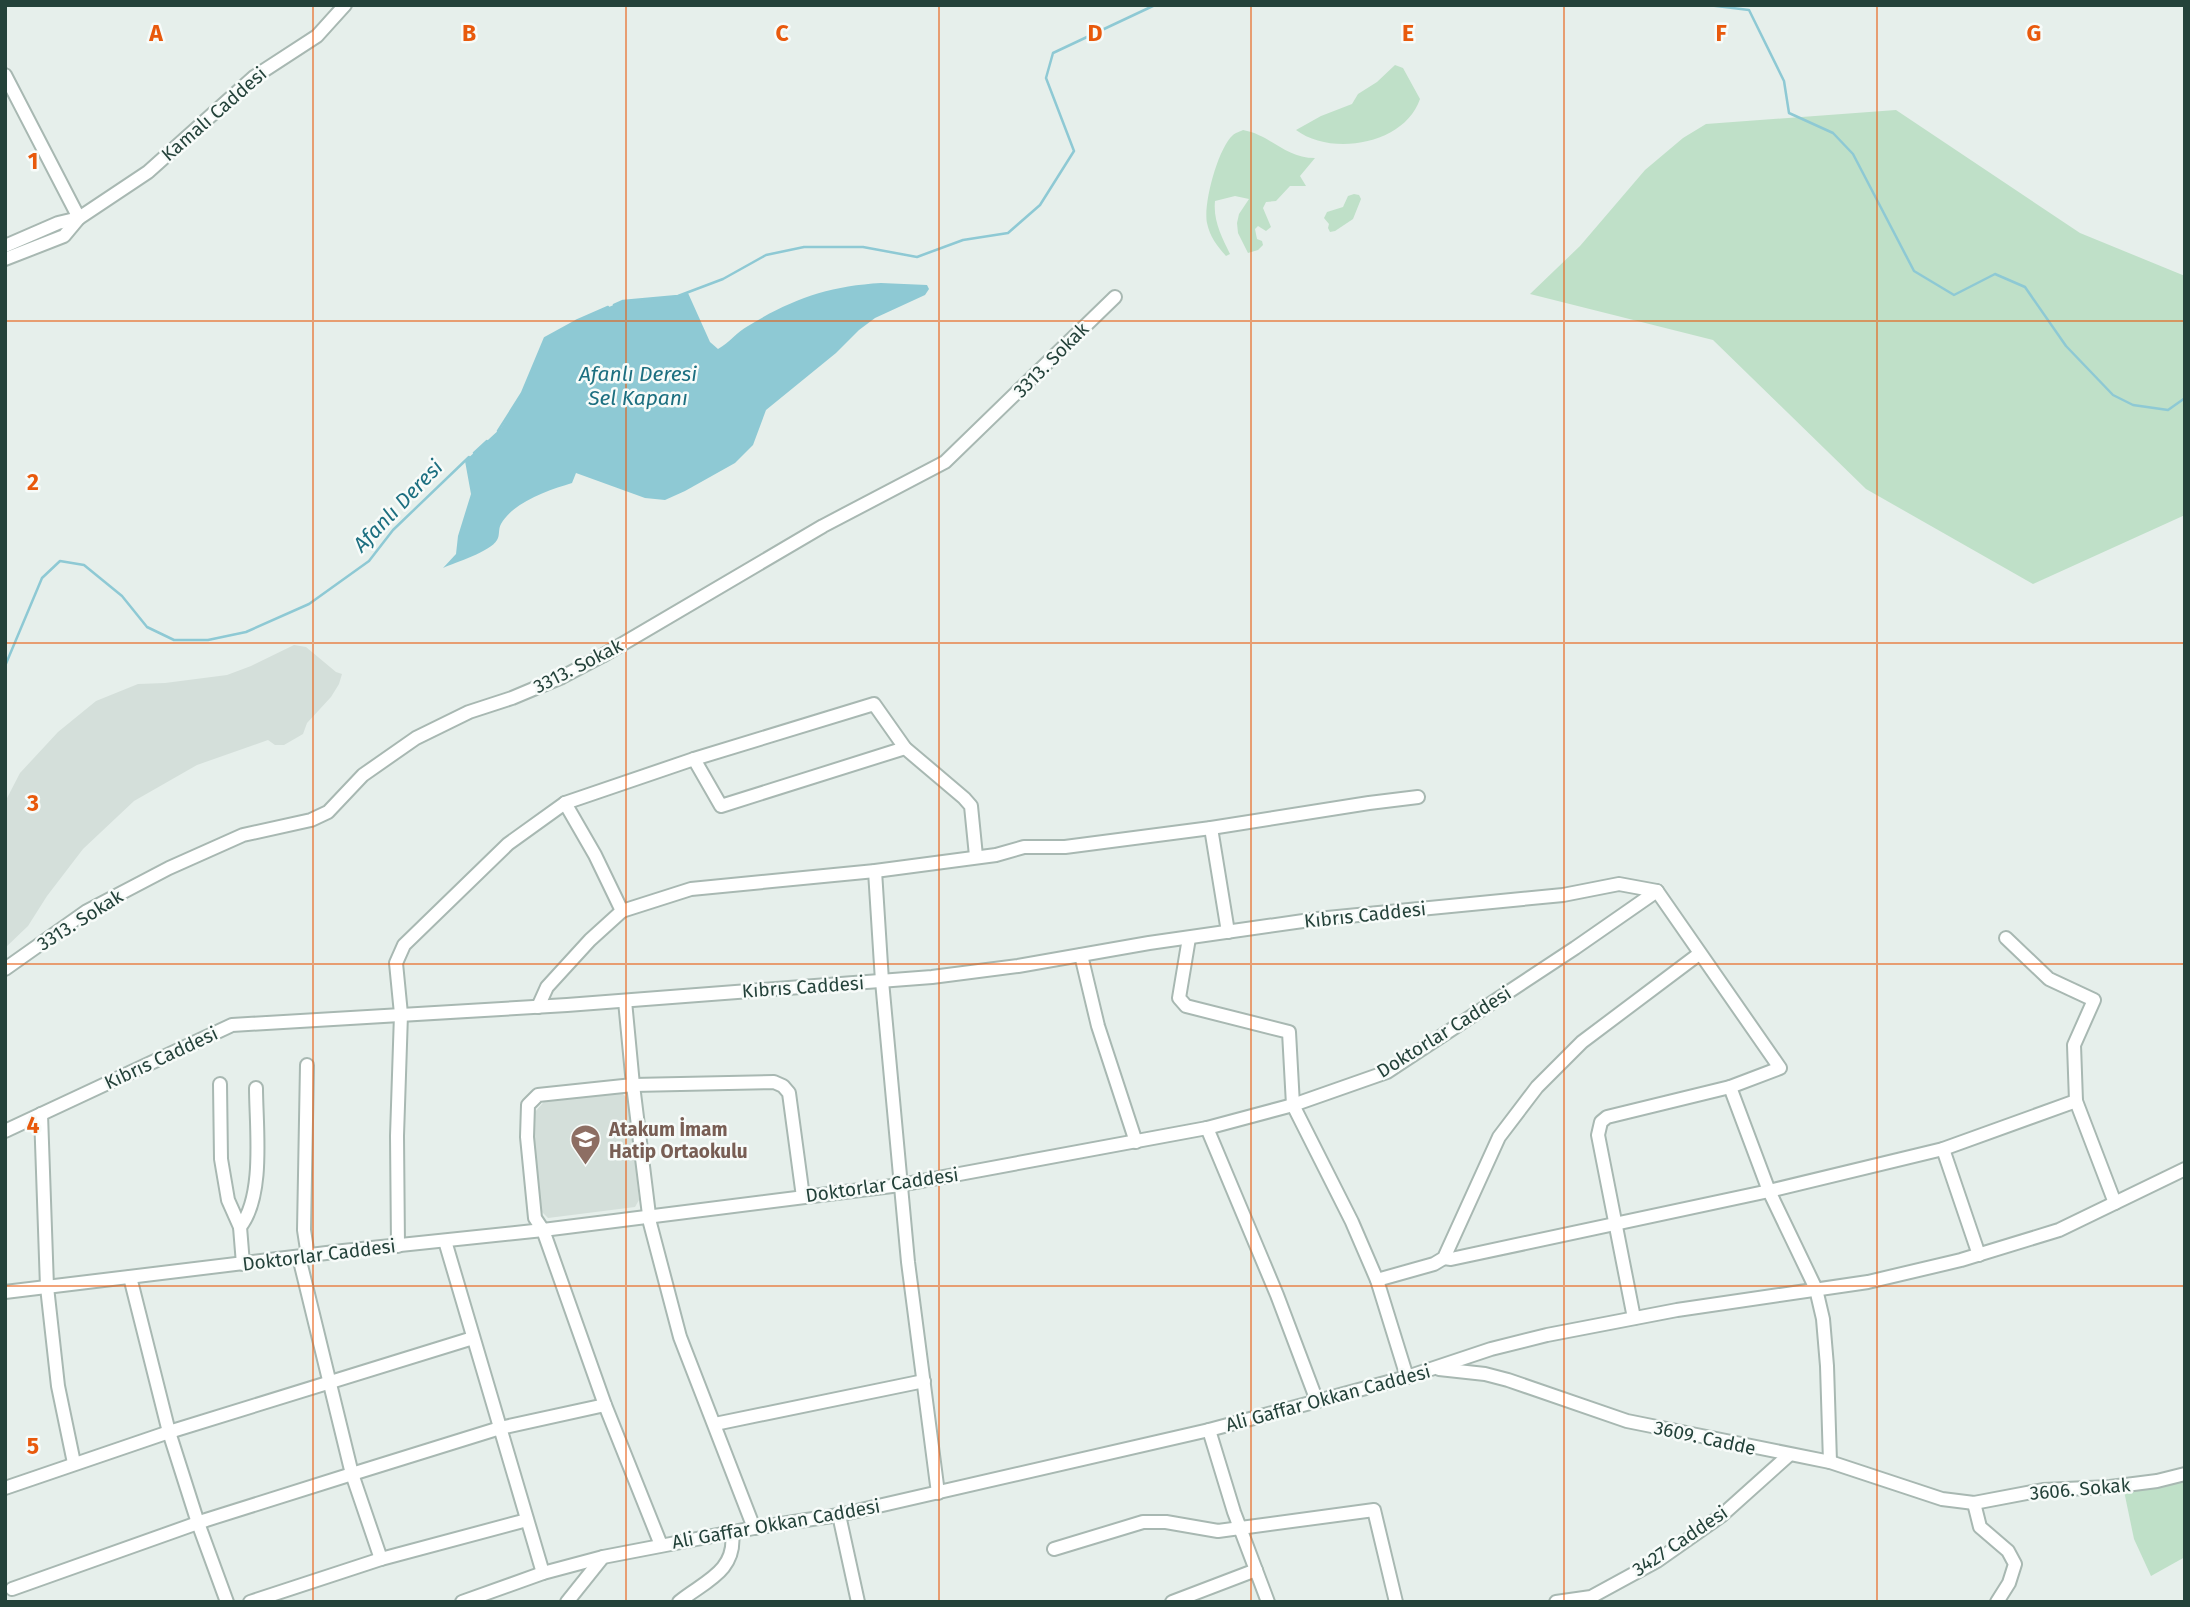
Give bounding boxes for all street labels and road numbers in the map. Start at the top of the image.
street label: Kamalı Caddesi [157,62,271,166]
street label: 3313. Sokak [1009,317,1094,402]
street label: 3313. Sokak [530,634,627,698]
street label: 3313. Sokak [33,884,127,955]
street label: Kıbrıs Caddesi [1303,897,1427,933]
street label: Kıbrıs Caddesi [741,971,865,1003]
street label: Doktorlar Caddesi [1372,981,1516,1083]
street label: Kıbrıs Caddesi [101,1022,221,1094]
street label: Doktorlar Caddesi [804,1163,960,1207]
street label: Doktorlar Caddesi [241,1234,397,1276]
street label: Ali Gaffar Okkan Caddesi [1223,1360,1433,1436]
street label: 3609. Cadde [1652,1416,1758,1460]
street label: 3606. Sokak [2029,1473,2132,1505]
street label: Ali Gaffar Okkan Caddesi [670,1494,882,1554]
street label: 3427 Caddesi [1628,1501,1732,1581]

